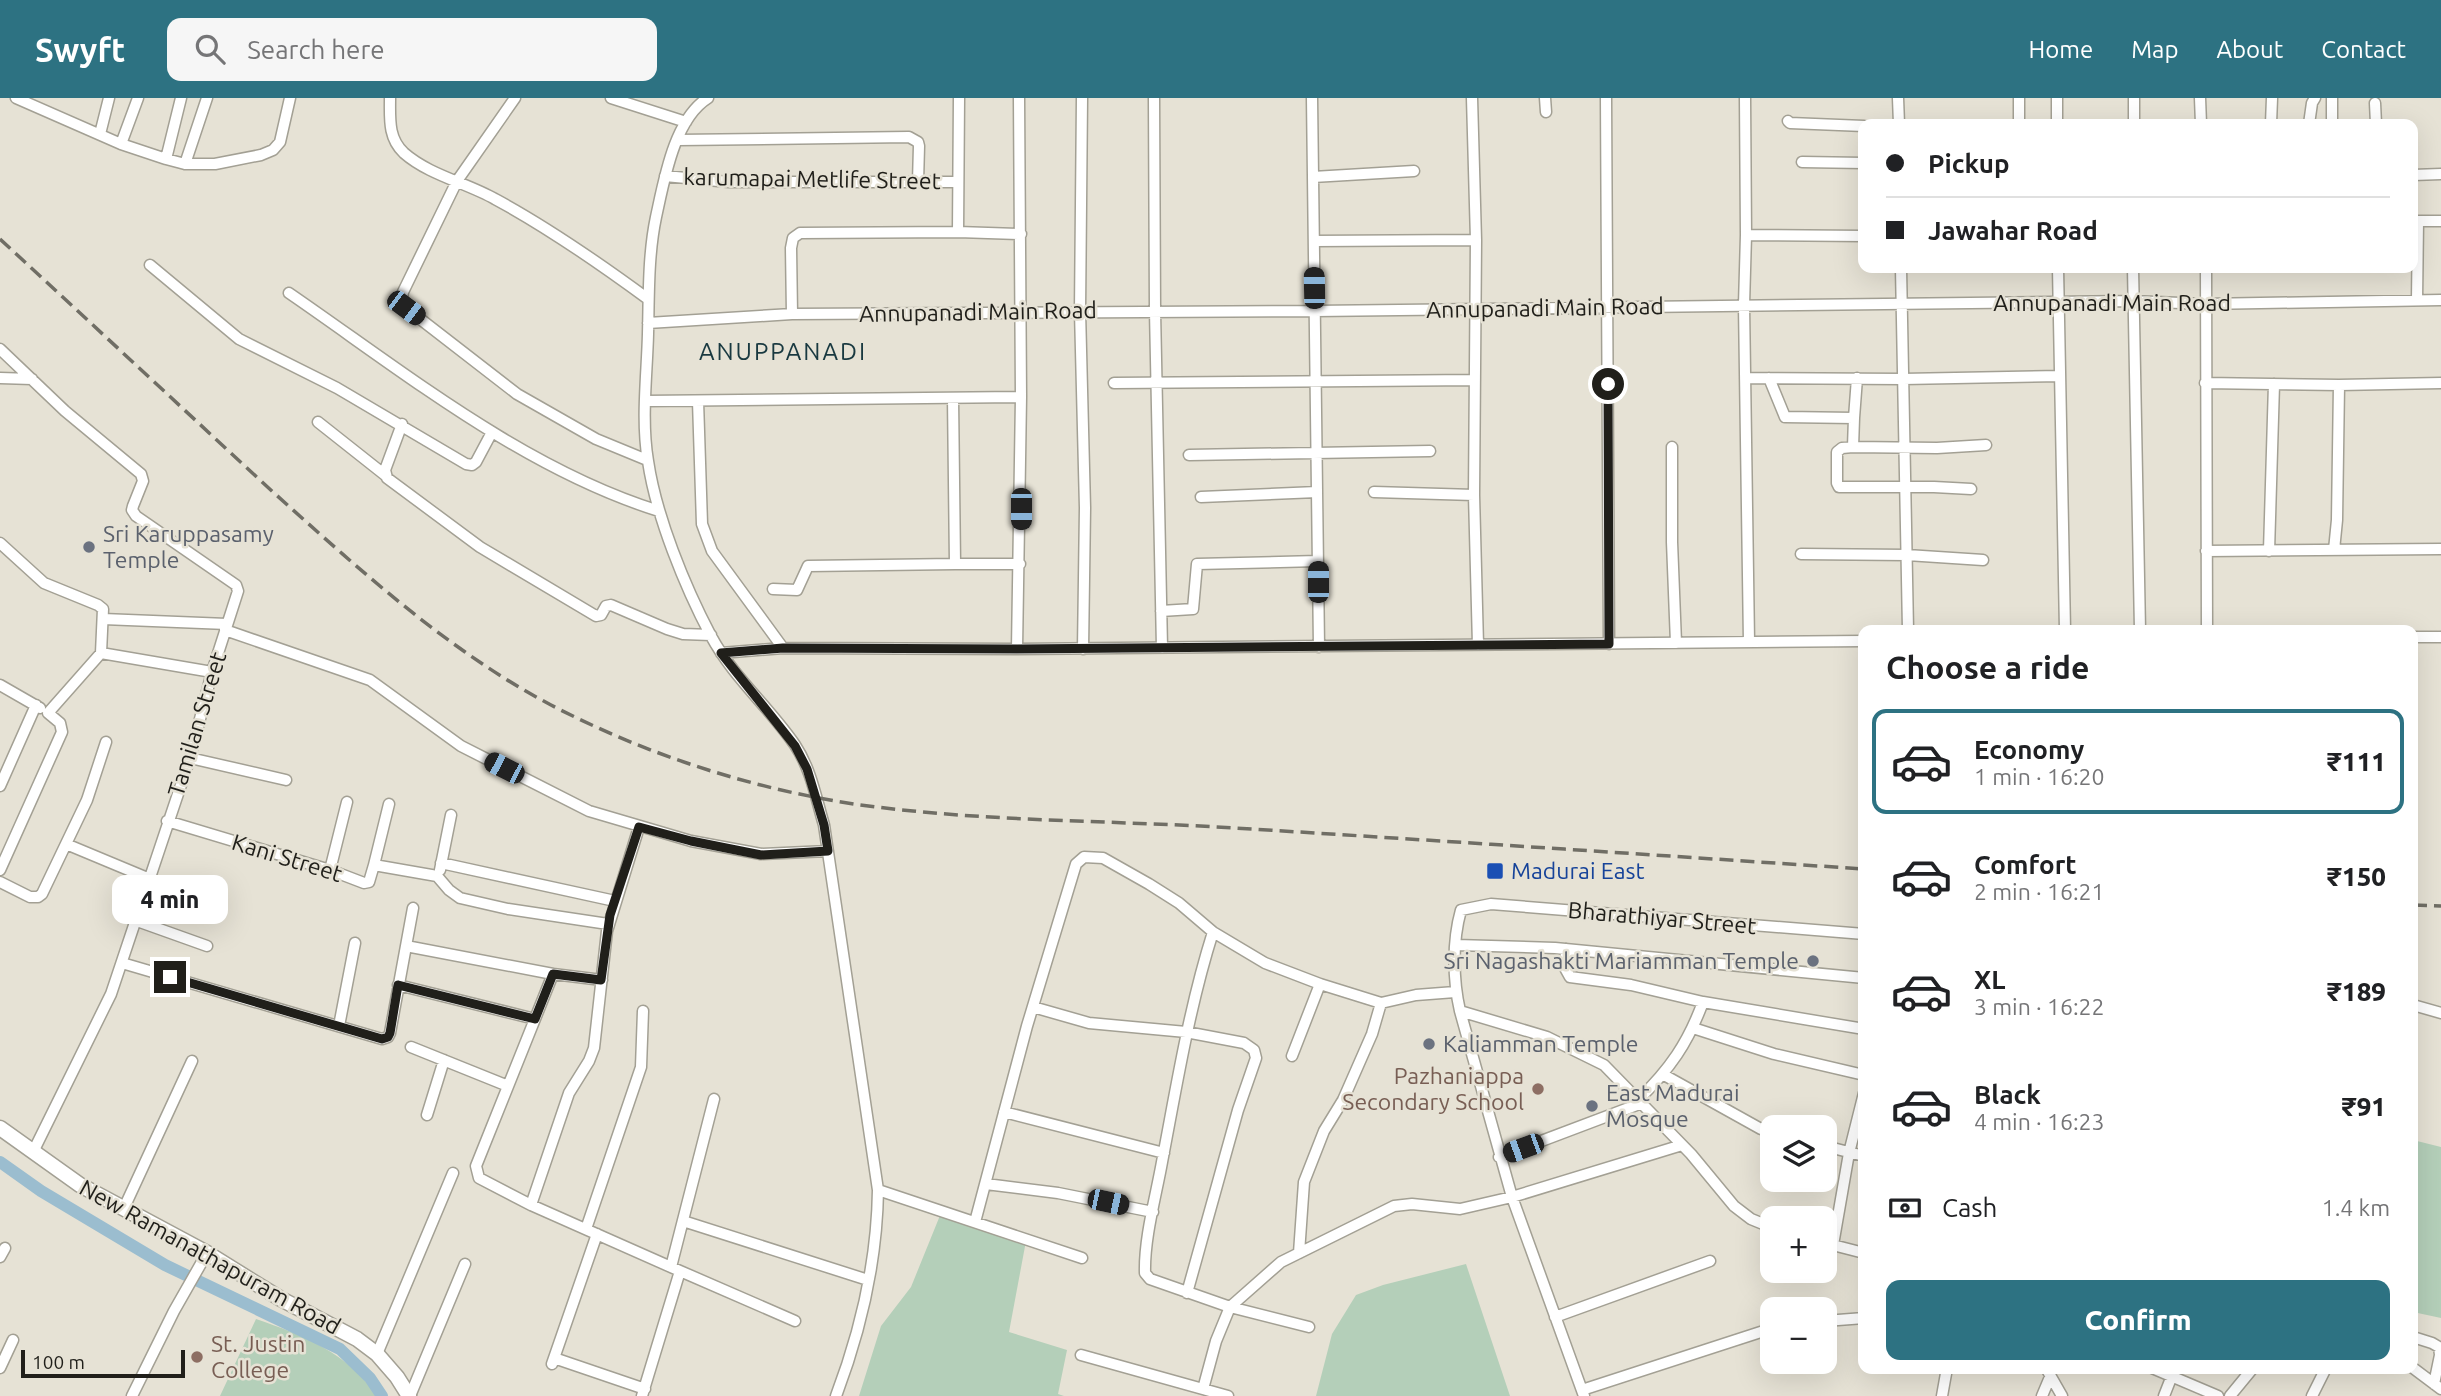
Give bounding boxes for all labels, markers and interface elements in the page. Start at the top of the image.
search box [167,18,657,81]
icon: search [191,30,229,68]
text: Swyft [35,31,125,68]
text: Search here [247,35,385,64]
text: Home [2028,36,2093,63]
text: Map [2131,36,2178,63]
text: About [2216,36,2283,63]
text: Contact [2321,36,2406,63]
text: Pickup [1928,149,2010,178]
street label: karumapai Metlife Street [683,164,941,193]
text: Jawahar Road [1928,216,2098,245]
car [1304,267,1325,309]
car [383,287,430,329]
street label: Annupanadi Main Road [1993,290,2231,315]
street label: Annupanadi Main Road [1426,293,1664,322]
street label: Annupanadi Main Road [859,297,1097,326]
district label: ANUPPANADI [699,338,867,365]
route start [1592,368,1624,400]
car [1011,488,1032,530]
place label: Sri Karuppasamy Temple [103,521,274,572]
marker: Sri Karuppasamy Temple [81,539,97,555]
car [1308,561,1329,603]
street label: Tamilan Street [163,649,230,799]
text: Choose a ride [1886,649,2089,685]
icon: car [1890,730,1953,793]
text: Economy [1974,735,2084,764]
text: ₹111 [2327,747,2386,776]
car [481,749,528,787]
text: 1 min · 16:20 [1974,764,2105,789]
street label: Kani Street [229,829,345,886]
icon: car [1890,845,1953,908]
text: Comfort [1974,850,2077,879]
place label: Madurai East [1511,858,1645,883]
marker: Madurai East [1485,861,1505,881]
text: ₹150 [2327,862,2386,891]
callout: 4 min [112,876,228,924]
text: 2 min · 16:21 [1974,879,2105,904]
text: 4 min [141,887,199,912]
street label: Bharathiyar Street [1567,897,1757,938]
place label: Sri Nagashakti Mariamman Temple [1443,948,1799,973]
marker: Sri Nagashakti Mariamman Temple [1805,953,1821,969]
icon: car [1890,960,1953,1023]
route end [154,961,186,993]
text: XL [1974,965,2005,994]
text: ₹189 [2327,977,2386,1006]
text: 3 min · 16:22 [1974,994,2105,1019]
place label: Kaliamman Temple [1443,1031,1639,1056]
marker: Kaliamman Temple [1421,1036,1437,1052]
place label: Pazhaniappa Secondary School [1342,1063,1524,1114]
icon: car [1890,1075,1953,1138]
place label: East Madurai Mosque [1606,1080,1740,1131]
text: Black [1974,1080,2041,1109]
marker: Pazhaniappa Secondary School [1530,1081,1546,1097]
text: ₹91 [2342,1092,2386,1121]
marker: East Madurai Mosque [1584,1098,1600,1114]
text: 4 min · 16:23 [1974,1109,2105,1134]
map controls [1760,1115,1837,1374]
button: layers [1760,1115,1837,1192]
car [1500,1131,1547,1165]
street label: New Ramanathapuram Road [76,1174,345,1339]
car [1086,1187,1131,1217]
icon: cash [1886,1189,1924,1227]
text: Cash [1942,1193,1997,1222]
text: 1.4 km [2322,1195,2390,1220]
button: + [1760,1206,1837,1283]
button: Confirm [1886,1280,2390,1360]
button: − [1760,1297,1837,1374]
place label: St. Justin College [211,1331,305,1382]
scale bar [21,1347,186,1379]
marker: St. Justin College [189,1349,205,1365]
text: 100 m [32,1351,85,1373]

